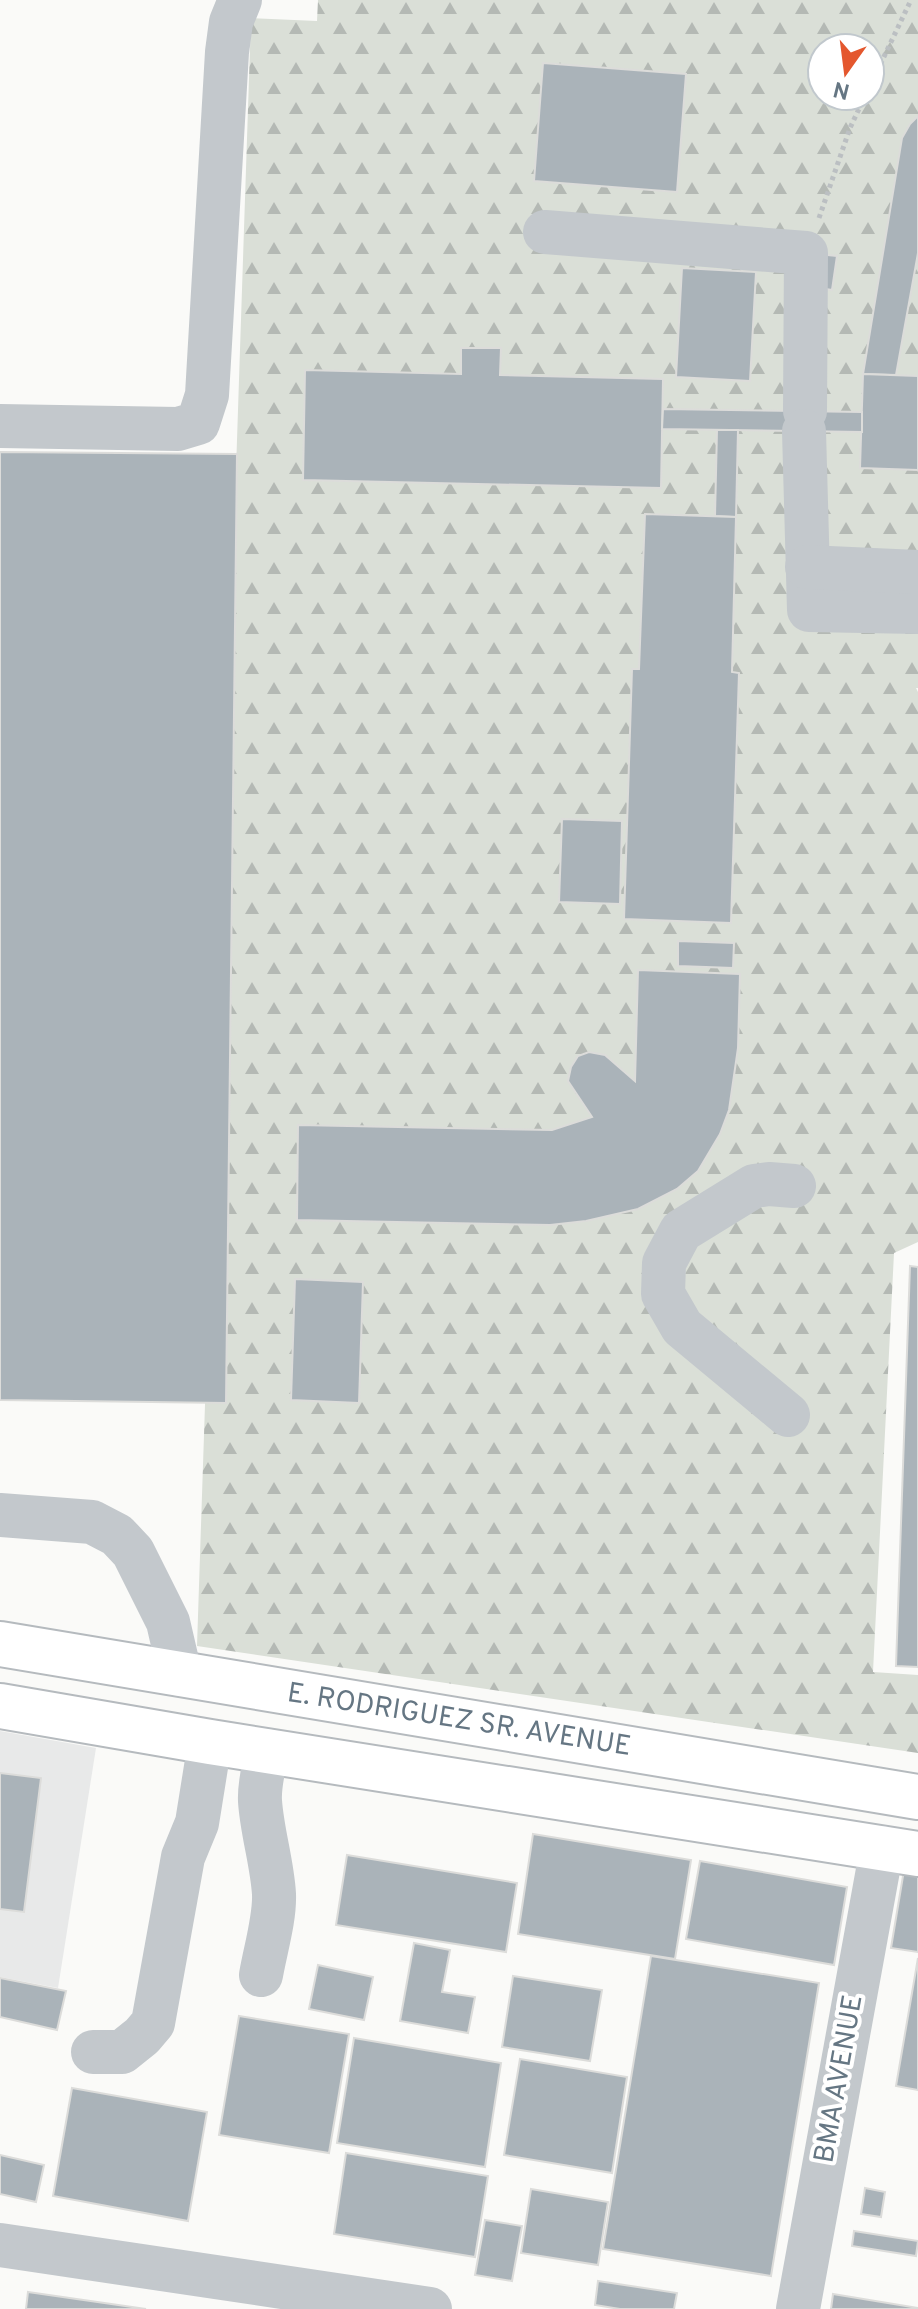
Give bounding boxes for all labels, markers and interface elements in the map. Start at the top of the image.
north arrow [806,32,886,112]
text: N [831,74,853,104]
street label: E. RODRIGUEZ SR. AVENUE [285,1676,633,1766]
street label: BMA AVENUE [807,1992,873,2166]

